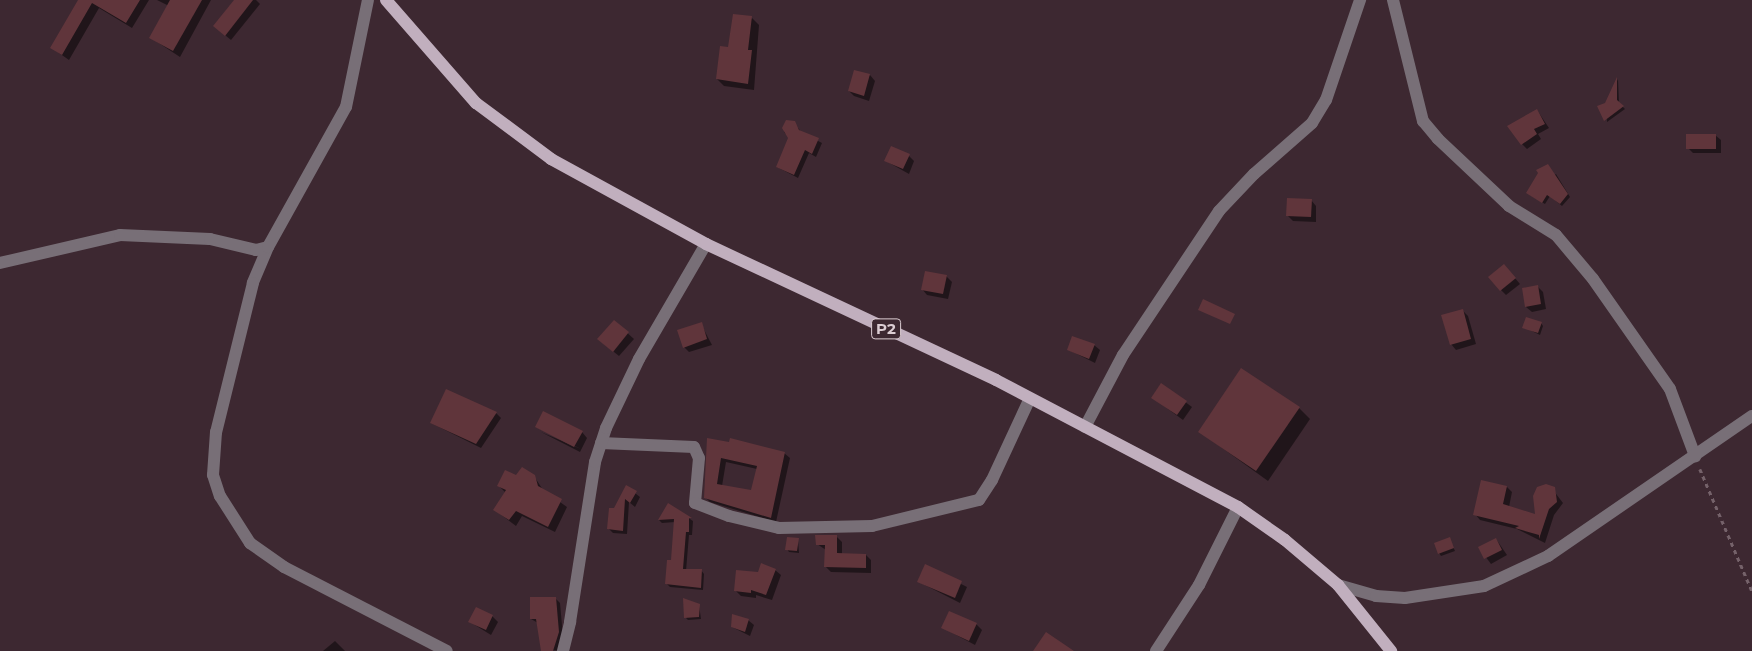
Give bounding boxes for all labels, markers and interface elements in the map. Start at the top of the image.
road number: P2 [871,316,901,342]

